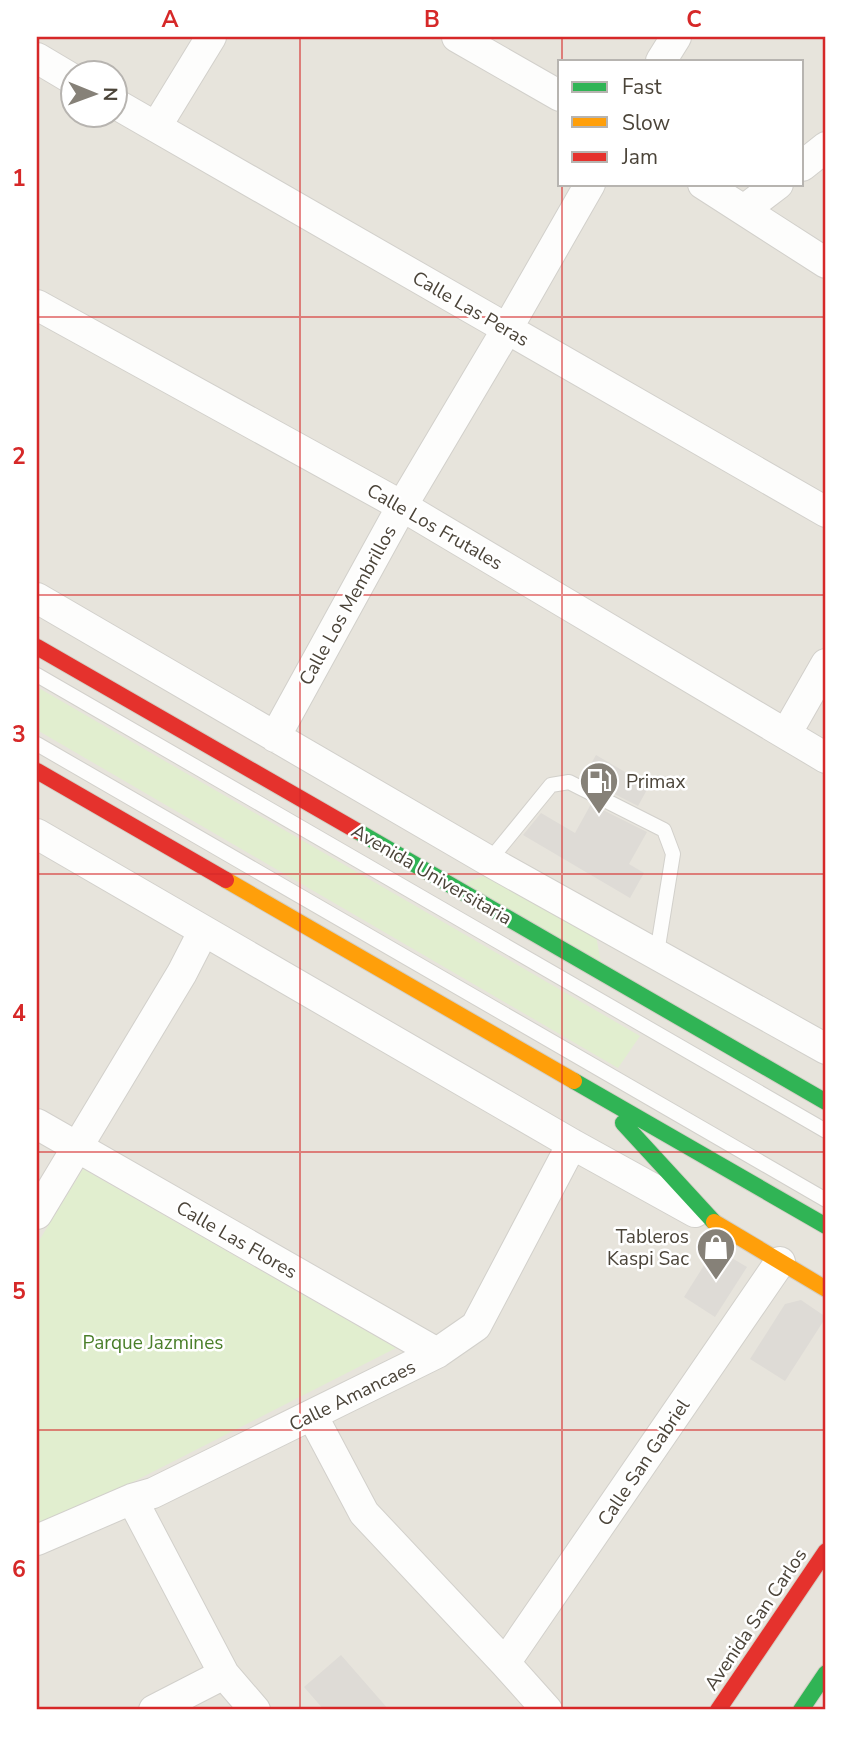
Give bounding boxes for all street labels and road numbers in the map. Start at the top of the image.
street label: Calle Las Peras [407,265,534,353]
street label: Calle Los Frutales [362,477,507,576]
street label: Calle Los Membrillos [293,521,403,690]
street label: Avenida Universitaria [346,818,517,931]
street label: Calle Las Flores [171,1195,302,1285]
street label: Calle Amancaes [285,1354,420,1438]
street label: Calle San Gabriel [592,1394,696,1531]
street label: Avenida San Carlos [699,1543,813,1696]

